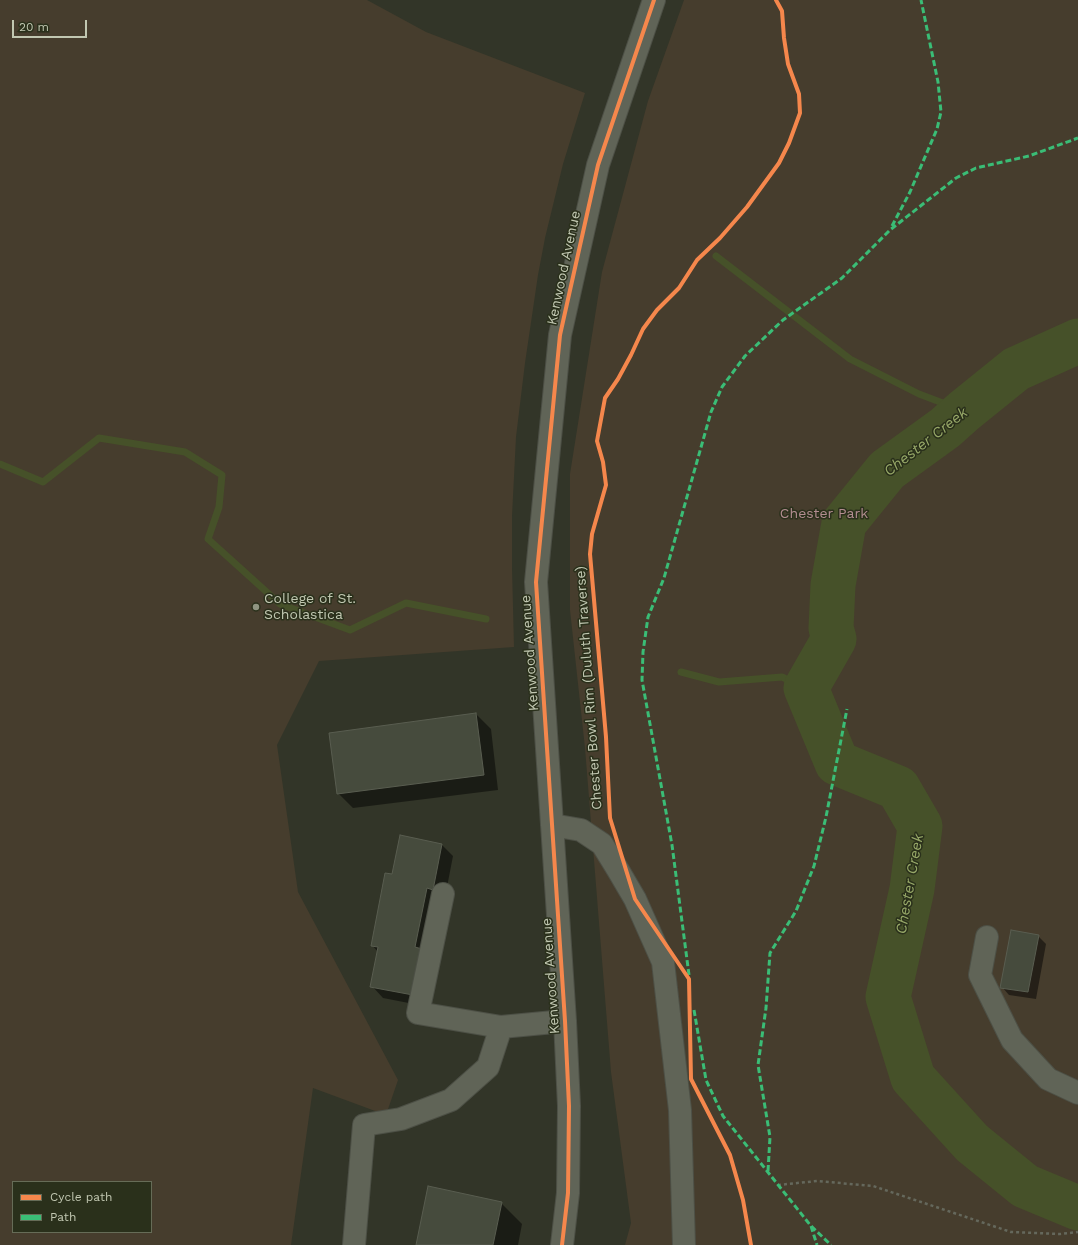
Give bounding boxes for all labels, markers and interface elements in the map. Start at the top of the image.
scale bar [14,12,89,38]
text: 20 m [19,20,49,34]
street label: Kenwood Avenue [544,209,584,327]
water label: Chester Creek [880,404,972,480]
park label: Chester Park [780,506,868,522]
street label: Chester Bowl Rim (Duluth Traverse) [572,566,606,810]
place label: College of St. Scholastica [264,591,356,624]
street label: Kenwood Avenue [518,594,542,712]
marker: College of St. Scholastica [251,602,261,612]
water label: Chester Creek [892,832,928,936]
street label: Kenwood Avenue [539,917,563,1035]
legend [12,1181,152,1233]
text: Cycle path [50,1190,112,1204]
text: Path [50,1210,76,1224]

